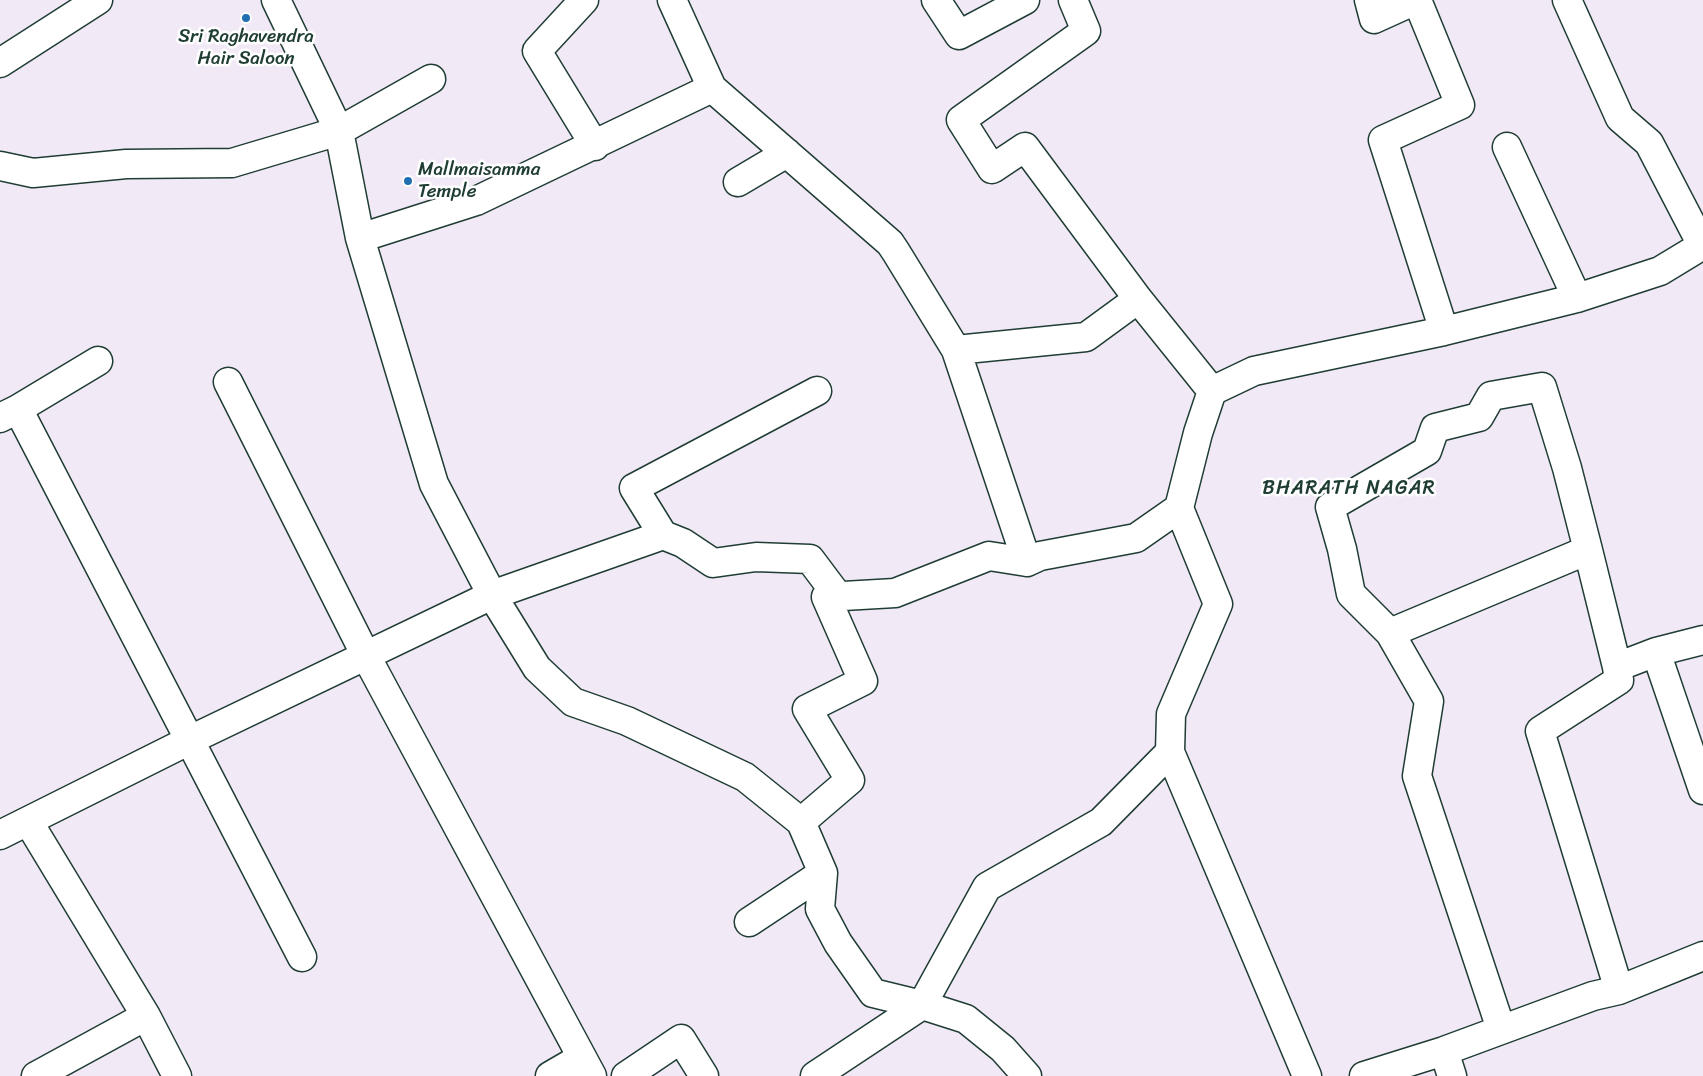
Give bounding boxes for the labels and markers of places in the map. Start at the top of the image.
marker: Sri Raghavendra Hair Saloon [240,12,252,24]
place label: Sri Raghavendra Hair Saloon [178,26,314,70]
place label: Mallmaisamma Temple [418,159,540,203]
marker: Mallmaisamma Temple [402,175,414,187]

